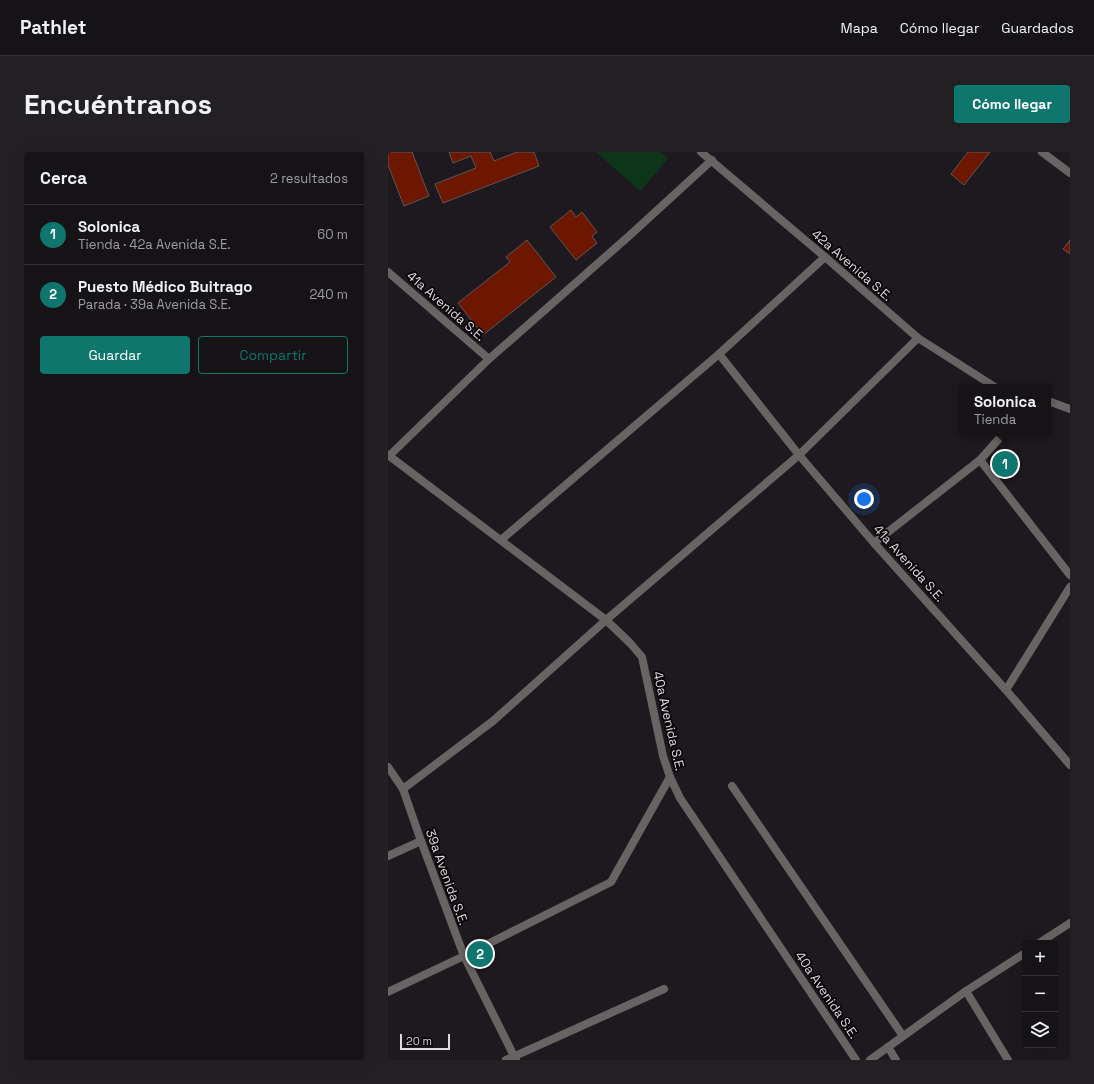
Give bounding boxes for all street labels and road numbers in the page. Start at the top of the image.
street label: 42a Avenida S.E. [808,225,896,305]
street label: 41a Avenida S.E. [403,267,489,345]
street label: 41a Avenida S.E. [870,521,948,605]
street label: 40a Avenida S.E. [649,670,689,772]
street label: 39a Avenida S.E. [422,827,472,927]
street label: 40a Avenida S.E. [792,948,862,1042]

